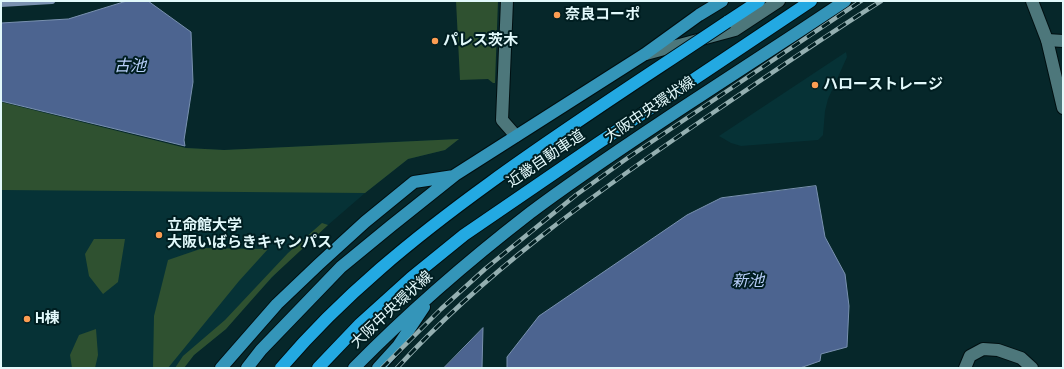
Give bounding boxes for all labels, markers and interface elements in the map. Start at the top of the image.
place label: 奈良コーポ [565,6,640,24]
marker: 奈良コーポ [552,10,562,20]
place label: パレス茨木 [443,32,518,50]
marker: パレス茨木 [430,36,440,46]
water label: 古池 [114,57,146,77]
street label: 大阪中央環状線 [601,73,699,147]
place label: ハローストレージ [823,76,943,94]
marker: ハローストレージ [810,80,820,90]
street label: 近畿自動車道 [504,126,588,192]
place label: 立命館大学 大阪いばらきキャンパス [167,217,332,252]
marker: 立命館大学 大阪いばらきキャンパス [154,230,164,240]
street label: 大阪中央環状線 [347,268,437,352]
water label: 新池 [732,272,764,292]
place label: H棟 [35,310,60,328]
marker: H棟 [22,314,32,324]

